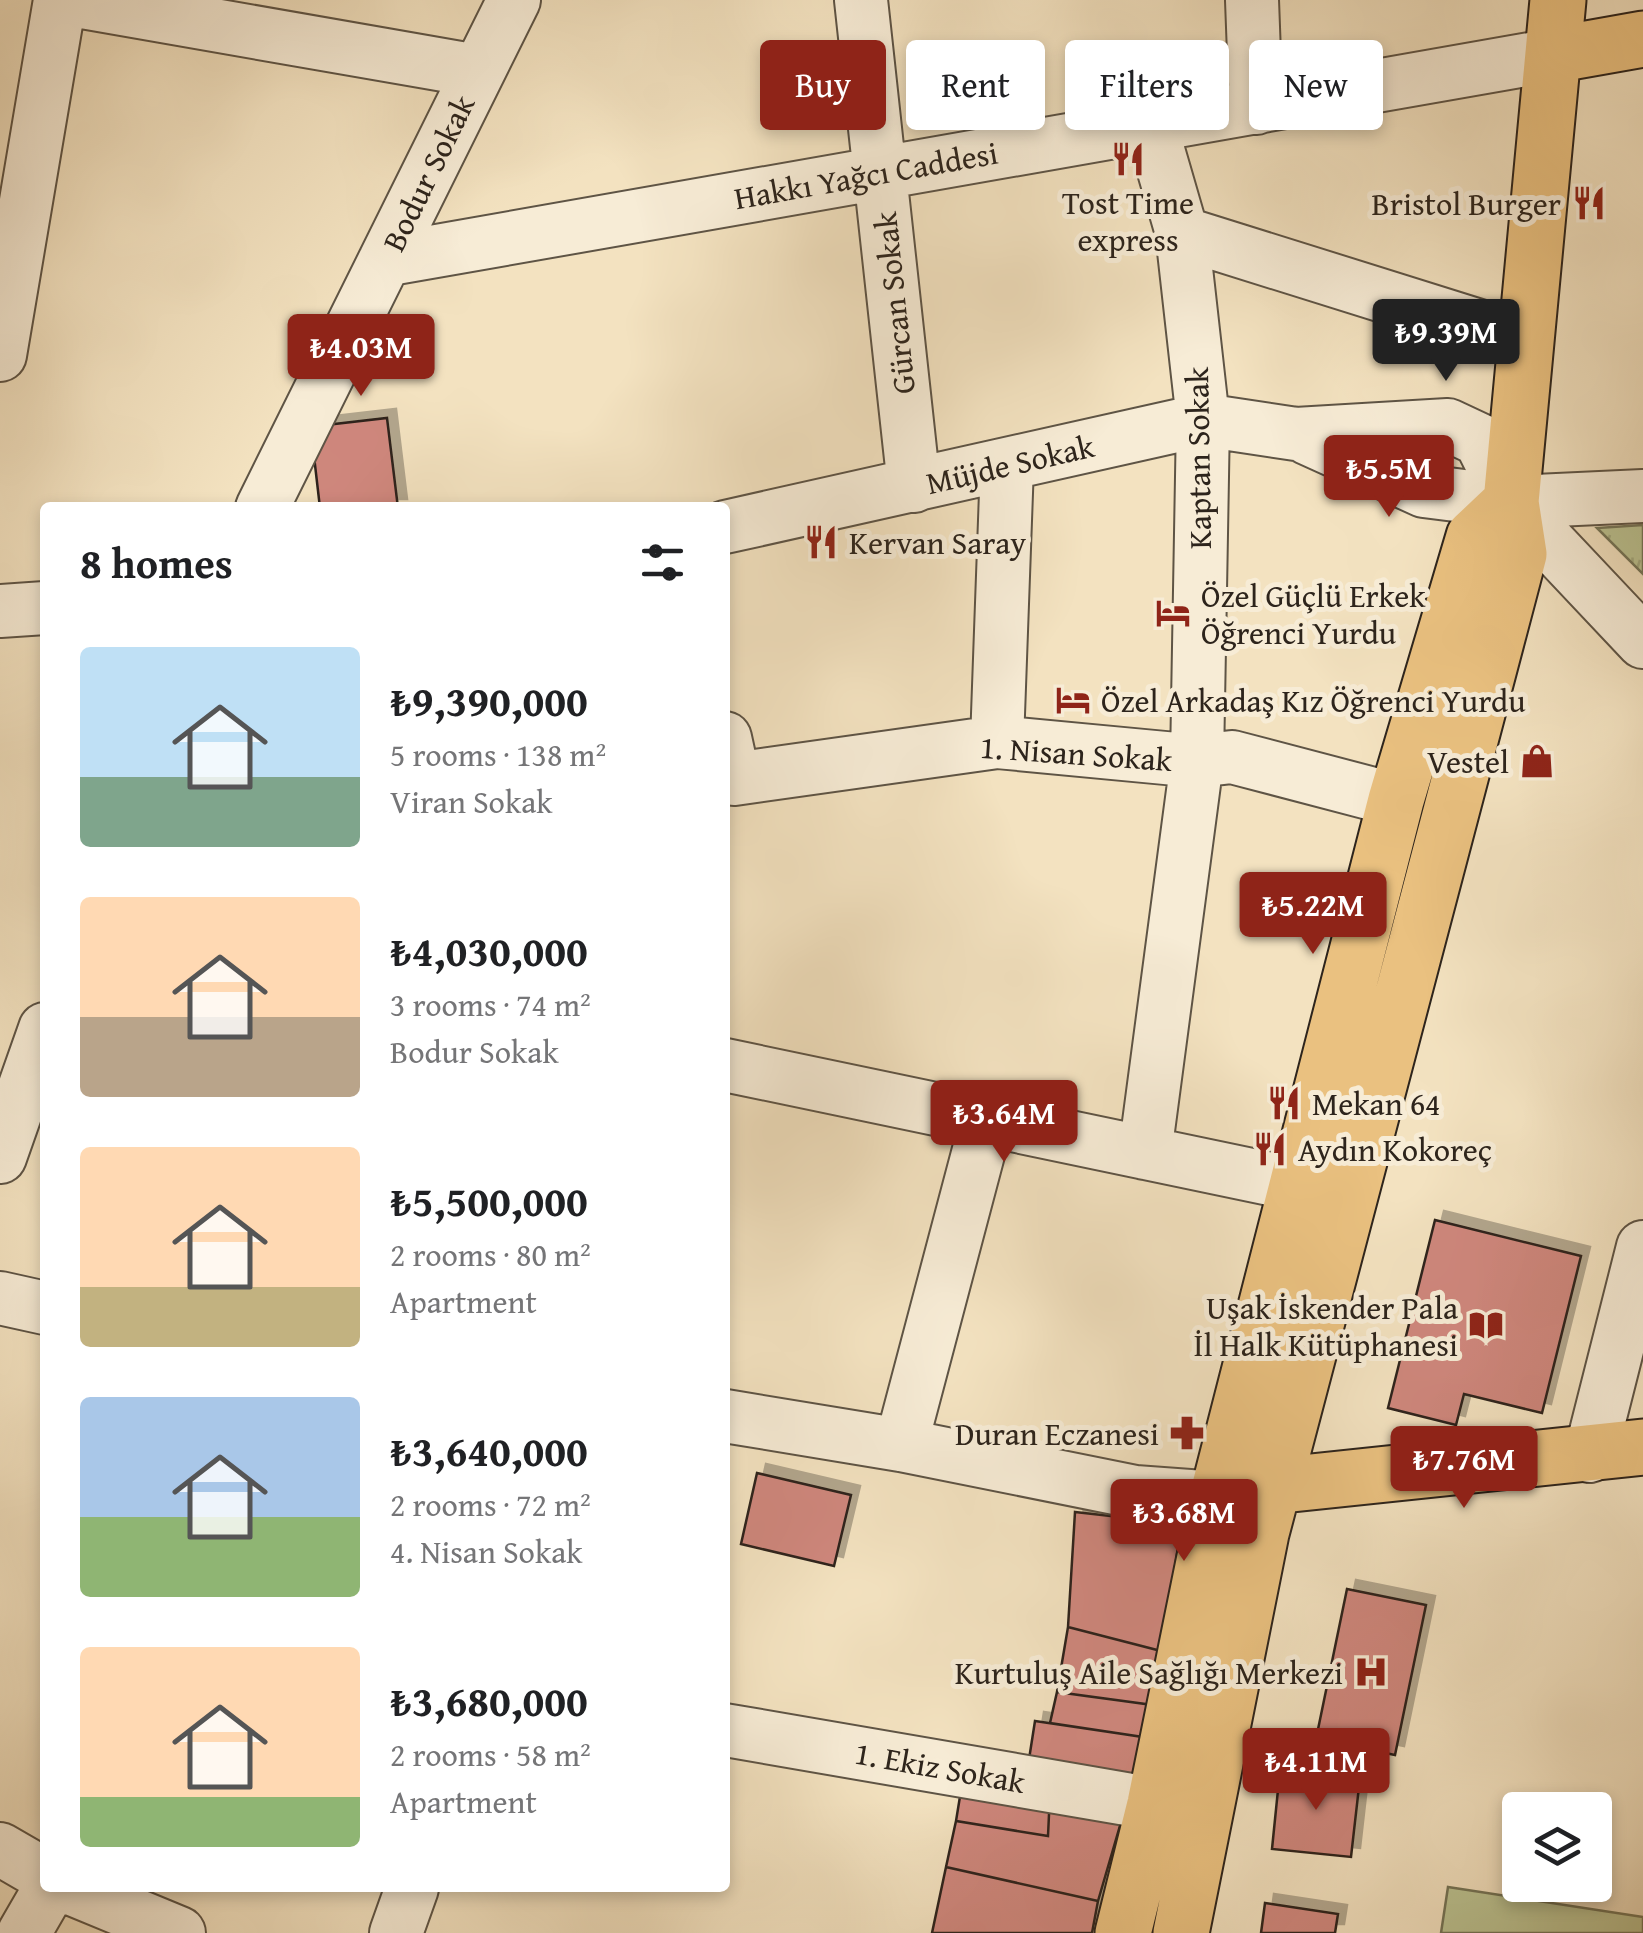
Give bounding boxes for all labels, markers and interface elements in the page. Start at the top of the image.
chip: Buy [760,40,886,130]
chip: Rent [906,40,1045,130]
chip: Filters [1065,40,1229,130]
chip: New [1249,40,1383,130]
street label: Bodur Sokak [370,86,486,259]
street label: Hakkı Yağcı Caddesi [731,129,1001,221]
restaurant icon: Tost Time express [1109,140,1147,178]
place label: Tost Time express [1062,179,1194,263]
place label: Bristol Burger [1372,180,1561,227]
restaurant icon: Bristol Burger [1570,184,1608,222]
street label: Gürcan Sokak [861,209,927,396]
pin: ₺9.39M [1365,299,1527,384]
text: ₺9.39M [1395,308,1497,355]
pin: ₺4.03M [280,314,442,399]
text: ₺4.03M [310,323,412,370]
street label: Kaptan Sokak [1173,366,1223,550]
street label: Müjde Sokak [921,422,1099,506]
pin: ₺5.5M [1319,435,1459,520]
text: ₺5.5M [1346,444,1432,491]
place label: Kervan Saray [849,519,1026,566]
restaurant icon: Kervan Saray [802,523,840,561]
text: 8 homes [80,532,233,593]
icon: filters [635,535,690,590]
place label: Özel Güçlü Erkek Öğrenci Yurdu [1201,572,1426,656]
hotel icon: Özel Güçlü Erkek Öğrenci Yurdu [1154,594,1192,632]
text: ₺9,390,000 [390,670,588,731]
place label: Özel Arkadaş Kız Öğrenci Yurdu [1101,677,1526,724]
hotel icon: Özel Arkadaş Kız Öğrenci Yurdu [1054,681,1092,719]
icon: home [160,687,280,807]
street label: 1. Nisan Sokak [978,723,1174,783]
text: 5 rooms · 138 m² [390,731,606,778]
place label: Vestel [1427,738,1509,785]
shop icon: Vestel [1518,742,1556,780]
text: Viran Sokak [390,778,553,825]
pin: ₺5.22M [1232,872,1394,957]
text: ₺5.22M [1262,881,1364,928]
text: ₺4,030,000 [390,920,588,981]
icon: home [160,937,280,1057]
text: 3 rooms · 74 m² [390,981,591,1028]
text: Bodur Sokak [390,1028,559,1075]
pin: ₺3.64M [923,1080,1085,1165]
place label: Mekan 64 [1312,1080,1440,1127]
restaurant icon: Mekan 64 [1265,1084,1303,1122]
text: ₺3.64M [953,1089,1055,1136]
place label: Aydın Kokoreç [1298,1126,1492,1173]
restaurant icon: Aydın Kokoreç [1251,1130,1289,1168]
text: ₺5,500,000 [390,1170,588,1231]
icon: home [160,1187,280,1307]
text: 2 rooms · 80 m² [390,1231,591,1278]
text: Apartment [390,1278,537,1325]
place label: Uşak İskender Pala İl Halk Kütüphanesi [1194,1284,1458,1368]
library icon: Uşak İskender Pala İl Halk Kütüphanesi [1467,1306,1505,1344]
place label: Duran Eczanesi [955,1410,1159,1457]
pharmacy icon: Duran Eczanesi [1168,1414,1206,1452]
text: ₺3,640,000 [390,1420,588,1481]
pin: ₺7.76M [1383,1426,1545,1511]
text: ₺7.76M [1413,1435,1515,1482]
icon: home [160,1437,280,1557]
pin: ₺3.68M [1103,1479,1265,1564]
text: 2 rooms · 72 m² [390,1481,591,1528]
text: ₺3.68M [1133,1488,1235,1535]
text: 4. Nisan Sokak [390,1528,583,1575]
place label: Kurtuluş Aile Sağlığı Merkezi [955,1649,1343,1696]
hospital icon: Kurtuluş Aile Sağlığı Merkezi [1352,1653,1390,1691]
text: ₺3,680,000 [390,1670,588,1731]
icon: home [160,1687,280,1807]
pin: ₺4.11M [1235,1728,1397,1813]
street label: 1. Ekiz Sokak [851,1729,1030,1805]
text: 2 rooms · 58 m² [390,1731,591,1778]
text: ₺4.11M [1265,1737,1367,1784]
text: Apartment [390,1778,537,1825]
map controls [1502,1792,1612,1902]
button: layers [1502,1792,1612,1902]

